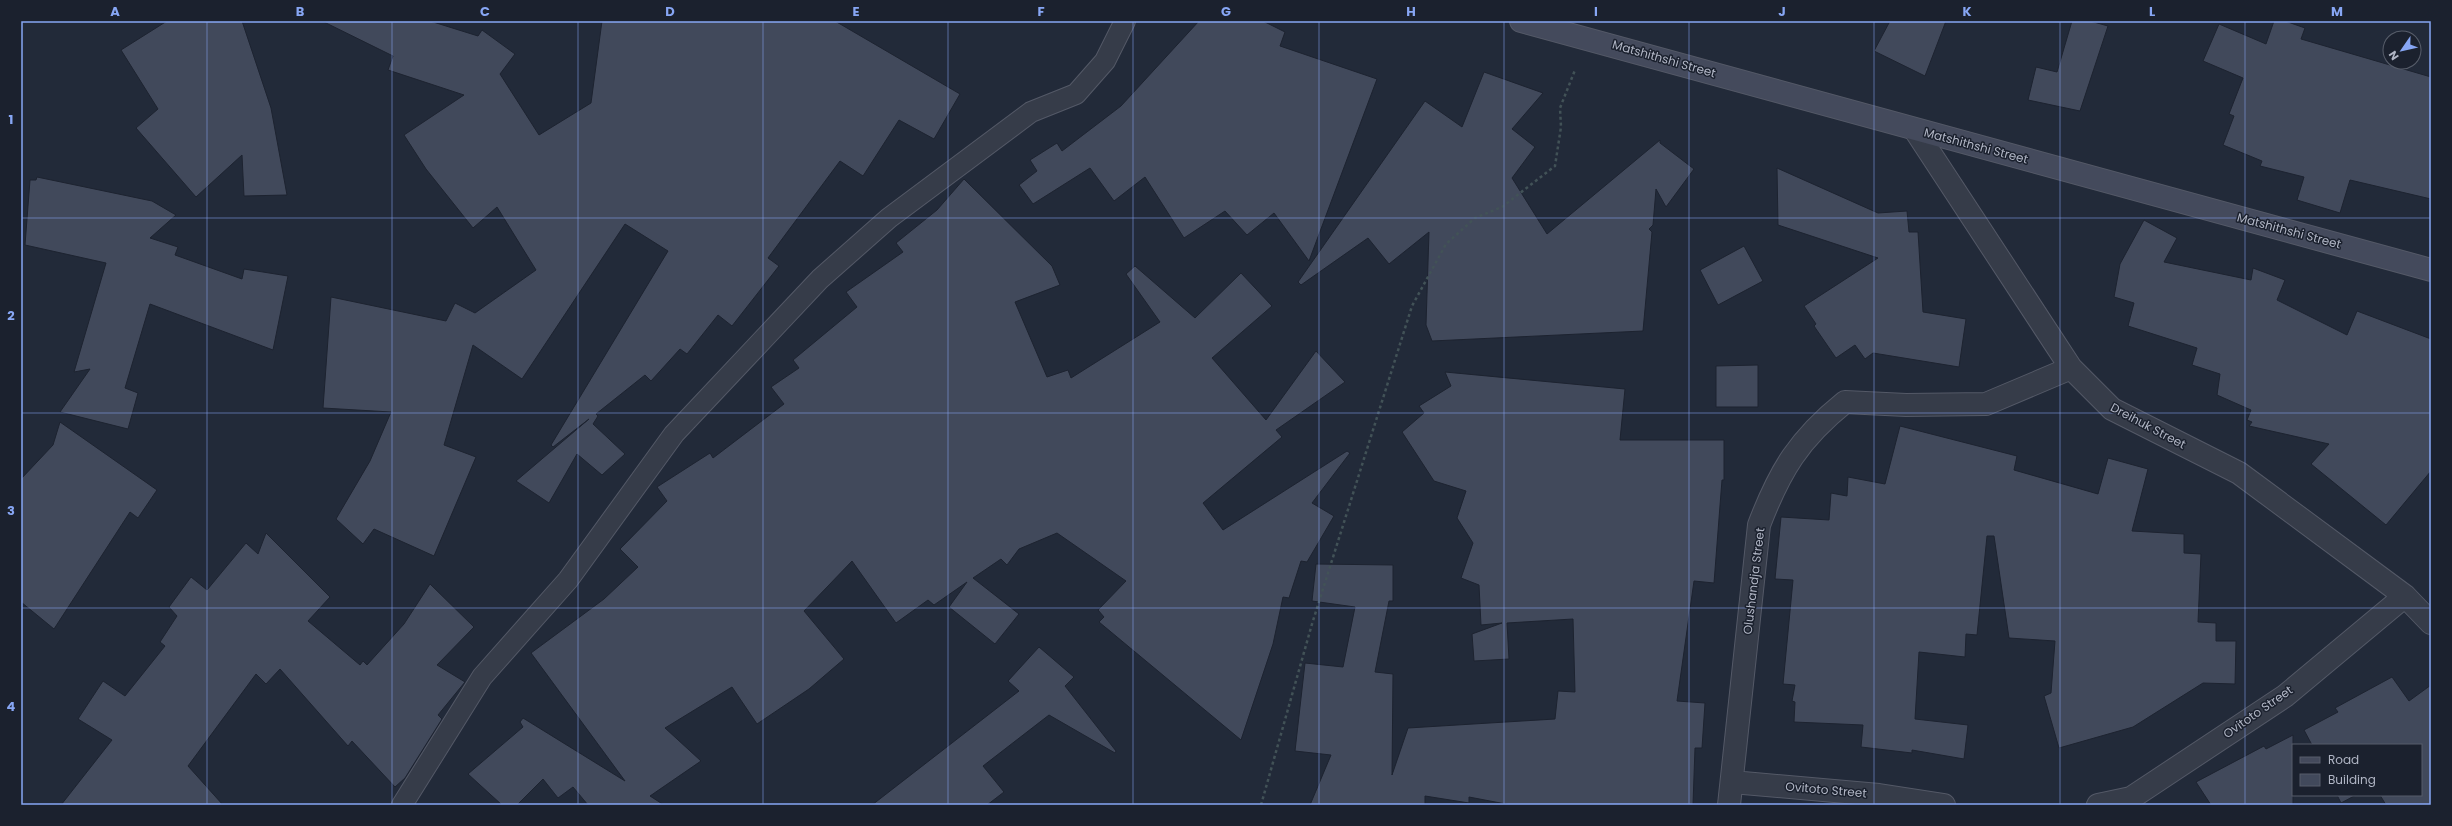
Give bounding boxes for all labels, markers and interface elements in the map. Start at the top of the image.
text: A [110,2,120,21]
text: B [296,2,305,21]
text: C [480,2,490,21]
text: D [665,2,675,21]
text: E [852,2,860,21]
text: F [1037,2,1045,21]
text: G [1221,2,1231,21]
text: H [1406,2,1416,21]
text: I [1594,2,1598,21]
text: J [1778,2,1786,21]
text: K [1962,2,1972,21]
text: L [2149,2,2155,21]
text: M [2331,2,2343,21]
north arrow [2382,30,2422,70]
street label: Matshithshi Street [1610,36,1718,81]
text: N [2385,48,2403,63]
text: 1 [9,110,13,129]
street label: Matshithshi Street [1922,123,2030,168]
street label: Matshithshi Street [2235,208,2343,253]
text: 2 [7,306,15,325]
street label: Dreihuk Street [2107,399,2189,453]
text: 3 [7,501,15,520]
street label: Olushandja Street [1739,527,1768,635]
street label: Ovitoto Street [2219,681,2296,742]
text: 4 [7,697,16,716]
legend [2292,744,2422,796]
text: Road [2328,751,2359,768]
text: Building [2328,771,2376,788]
street label: Ovitoto Street [1785,777,1867,802]

